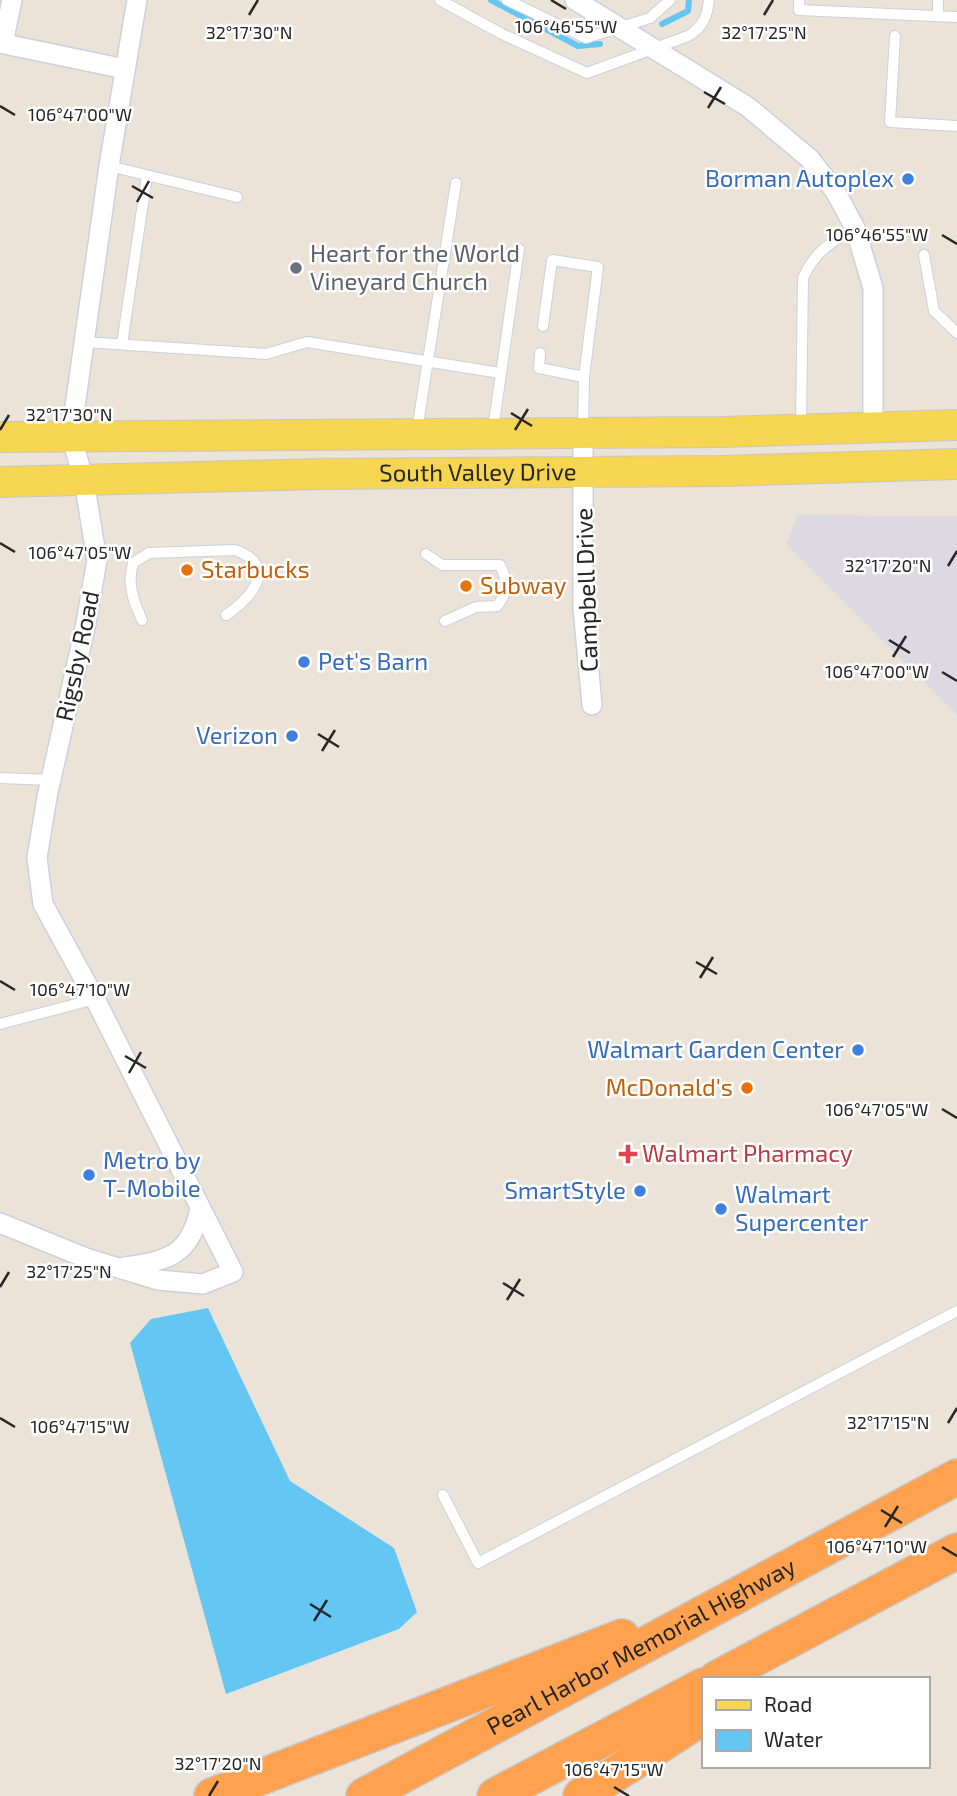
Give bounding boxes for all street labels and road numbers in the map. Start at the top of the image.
street label: South Valley Drive [379,456,577,487]
street label: Campbell Drive [568,507,603,673]
street label: Rigsby Road [49,588,105,724]
street label: Pearl Harbor Memorial Highway [481,1550,800,1740]

